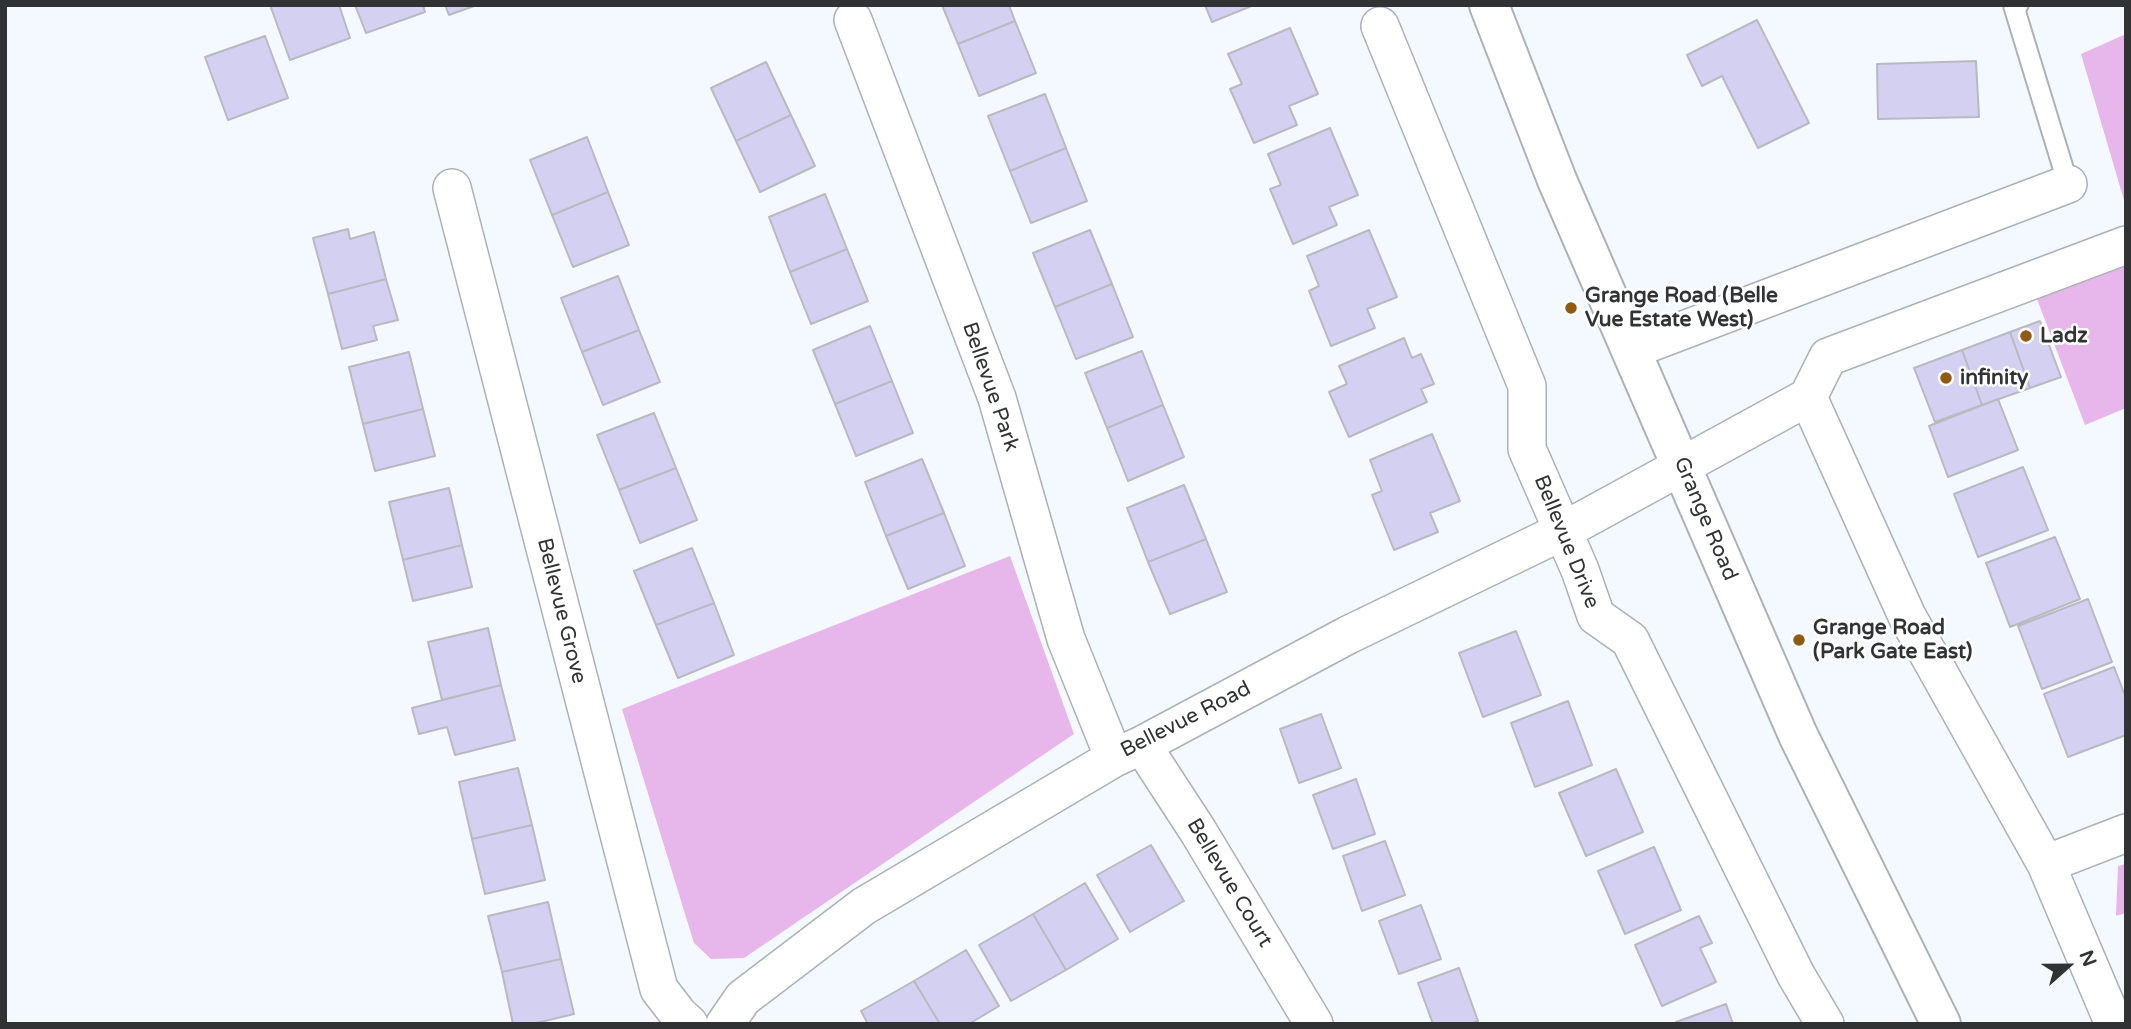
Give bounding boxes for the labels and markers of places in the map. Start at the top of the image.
place label: Grange Road (Belle Vue Estate West) [1585,283,1778,333]
marker: Grange Road (Belle Vue Estate West) [1563,300,1579,316]
place label: Ladz [2040,323,2088,349]
marker: Ladz [2018,328,2034,344]
place label: infinity [1960,365,2028,391]
marker: infinity [1938,370,1954,386]
place label: Grange Road (Park Gate East) [1813,615,1972,665]
marker: Grange Road (Park Gate East) [1791,632,1807,648]

